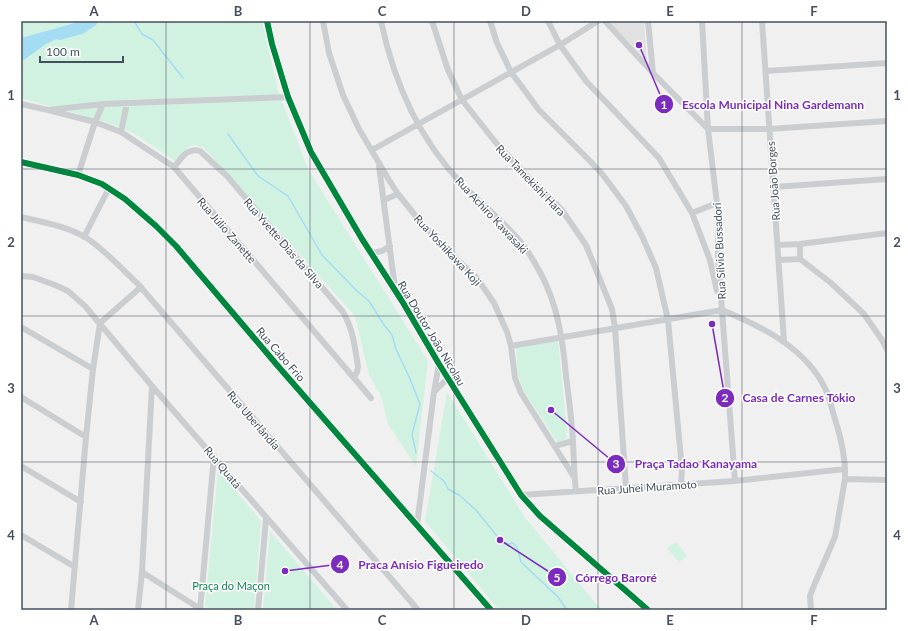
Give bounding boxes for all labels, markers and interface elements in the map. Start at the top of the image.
text: A [88,3,99,19]
text: B [234,3,243,19]
text: C [378,3,387,19]
text: D [521,3,531,19]
text: E [666,3,674,19]
text: F [810,3,818,19]
scale bar [40,38,123,64]
text: 100 m [46,44,80,59]
text: 1 [7,87,15,103]
text: 1 [893,87,901,103]
callout: Escola Municipal Nina Gardemann [654,92,872,116]
text: 1 [661,97,668,112]
text: Escola Municipal Nina Gardemann [682,97,864,112]
street label: Rua João Borges [764,141,782,221]
street label: Rua Tamekishi Hara [494,142,568,218]
street label: Rua Achiro Kawasaki [453,174,531,256]
street label: Rua Júlio Zanette [195,194,259,266]
street label: Rua Yvette Dias da Silva [241,195,327,291]
street label: Rua Sílvio Bussadori [710,202,728,300]
street label: Rua Yoshikawa Koji [412,212,484,288]
text: 2 [7,234,15,250]
text: 2 [893,234,901,250]
street label: Rua Doutor João Nicolau [396,278,468,388]
street label: Rua Cabo Frio [254,324,308,384]
text: 3 [7,380,15,396]
text: 3 [893,380,901,396]
callout: Casa de Carnes Tókio [715,386,864,410]
street label: Rua Uberlândia [225,388,283,452]
text: 2 [722,390,729,405]
text: Casa de Carnes Tókio [743,390,856,405]
street label: Rua Quatá [202,443,244,491]
callout: Praça Tadao Kanayama [606,452,765,476]
text: 3 [613,456,620,471]
text: Praça Tadao Kanayama [635,456,757,471]
street label: Rua Juhei Muramoto [597,477,697,497]
text: 4 [7,527,15,543]
text: 4 [893,527,901,543]
callout: Praca Anísio Figueiredo [330,552,492,576]
text: 4 [337,557,344,572]
text: Praca Anísio Figueiredo [358,557,484,572]
callout: Córrego Baroré [547,565,665,589]
text: 5 [554,570,561,585]
text: Córrego Baroré [575,570,657,585]
park label: Praça do Maçon [192,579,270,592]
text: A [88,612,99,628]
text: B [234,612,243,628]
text: C [378,612,387,628]
text: D [521,612,531,628]
text: E [666,612,674,628]
text: F [810,612,818,628]

